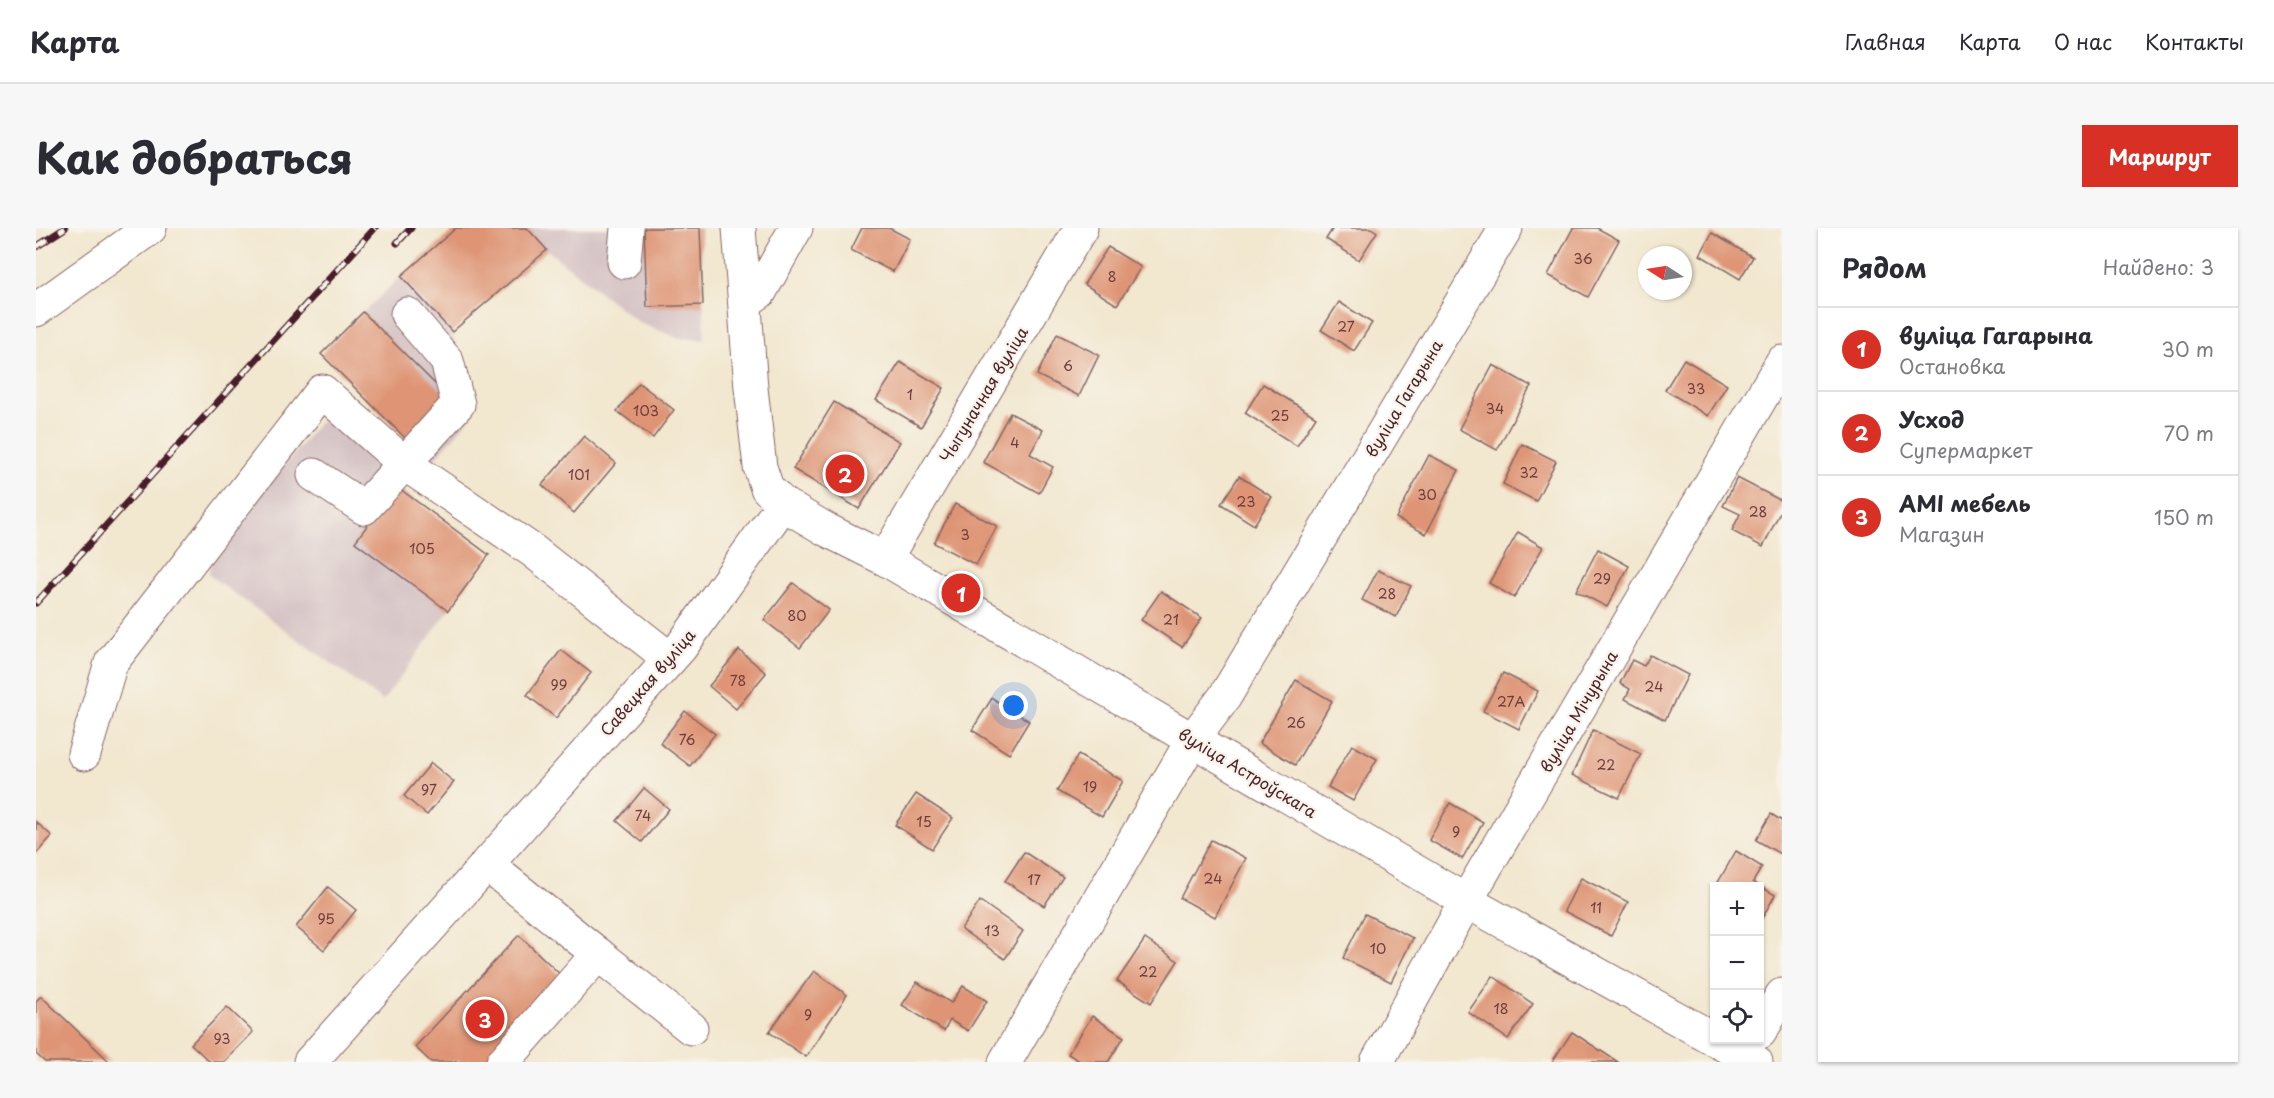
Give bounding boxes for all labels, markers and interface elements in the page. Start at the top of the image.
text: Карта [30,20,120,63]
text: Главная [1845,25,1926,57]
text: Карта [1959,25,2021,57]
text: О нас [2054,25,2112,57]
text: Контакты [2145,25,2244,57]
text: Как добраться [36,125,353,188]
button: Маршрут [2082,125,2238,187]
north arrow [1638,246,1692,300]
house number: 36 [1573,248,1593,269]
text: Рядом [1842,248,1927,287]
text: Найдено: 3 [2103,252,2214,282]
house number: 8 [1108,266,1116,287]
house number: 27 [1337,316,1355,337]
text: вуліца Гагарына [1899,318,2093,351]
street label: Чыгуначная вуліца [933,321,1033,467]
text: 1 [1857,334,1866,364]
text: 30 m [2161,334,2214,364]
street label: вуліца Гагарына [1358,335,1448,461]
text: Остановка [1899,351,2005,381]
house number: 6 [1063,355,1073,376]
house number: 33 [1687,378,1705,399]
house number: 1 [907,384,913,405]
house number: 34 [1486,398,1504,419]
house number: 103 [633,400,659,421]
text: Усход [1899,402,1964,435]
house number: 25 [1271,405,1289,426]
text: 2 [1854,418,1869,448]
text: 70 m [2164,418,2214,448]
house number: 4 [1010,432,1020,453]
text: Супермаркет [1899,435,2032,465]
pin: 2 [826,452,864,496]
house number: 32 [1520,462,1538,483]
house number: 101 [568,464,590,485]
house number: 30 [1417,484,1437,505]
text: AMI мебель [1899,486,2031,519]
house number: 23 [1237,491,1255,512]
house number: 28 [1749,501,1767,522]
text: 3 [1855,502,1868,532]
text: 150 m [2154,502,2214,532]
text: Магазин [1899,519,1985,549]
house number: 3 [960,524,970,545]
house number: 105 [409,538,435,559]
house number: 29 [1593,568,1611,589]
pin: 1 [942,570,980,616]
house number: 28 [1378,583,1396,604]
house number: 80 [788,605,806,626]
house number: 21 [1163,609,1179,630]
street label: Савецкая вуліца [594,623,700,741]
street label: вуліца Мічурына [1533,646,1623,776]
house number: 78 [730,670,746,691]
house number: 99 [550,674,568,695]
house number: 24 [1645,676,1663,697]
your location [999,691,1028,720]
house number: 27А [1497,691,1525,712]
house number: 26 [1286,712,1306,733]
street label: вуліца Астроўскага [1174,721,1322,823]
house number: 76 [679,729,696,750]
house number: 22 [1597,754,1615,775]
house number: 19 [1083,776,1097,797]
house number: 97 [421,779,437,800]
house number: 74 [635,805,651,826]
house number: 15 [916,811,932,832]
house number: 9 [1452,821,1460,842]
house number: 24 [1204,868,1222,889]
house number: 17 [1027,869,1041,890]
map controls [1710,882,1764,1044]
button: + [1710,882,1764,936]
house number: 11 [1590,897,1602,918]
house number: 95 [317,908,335,929]
house number: 13 [984,920,1000,941]
button: − [1710,936,1764,990]
house number: 10 [1370,938,1386,959]
house number: 22 [1139,961,1157,982]
button: locate [1710,990,1764,1044]
pin: 3 [466,996,504,1042]
house number: 18 [1493,998,1509,1019]
house number: 9 [804,1004,812,1025]
house number: 93 [213,1028,231,1049]

